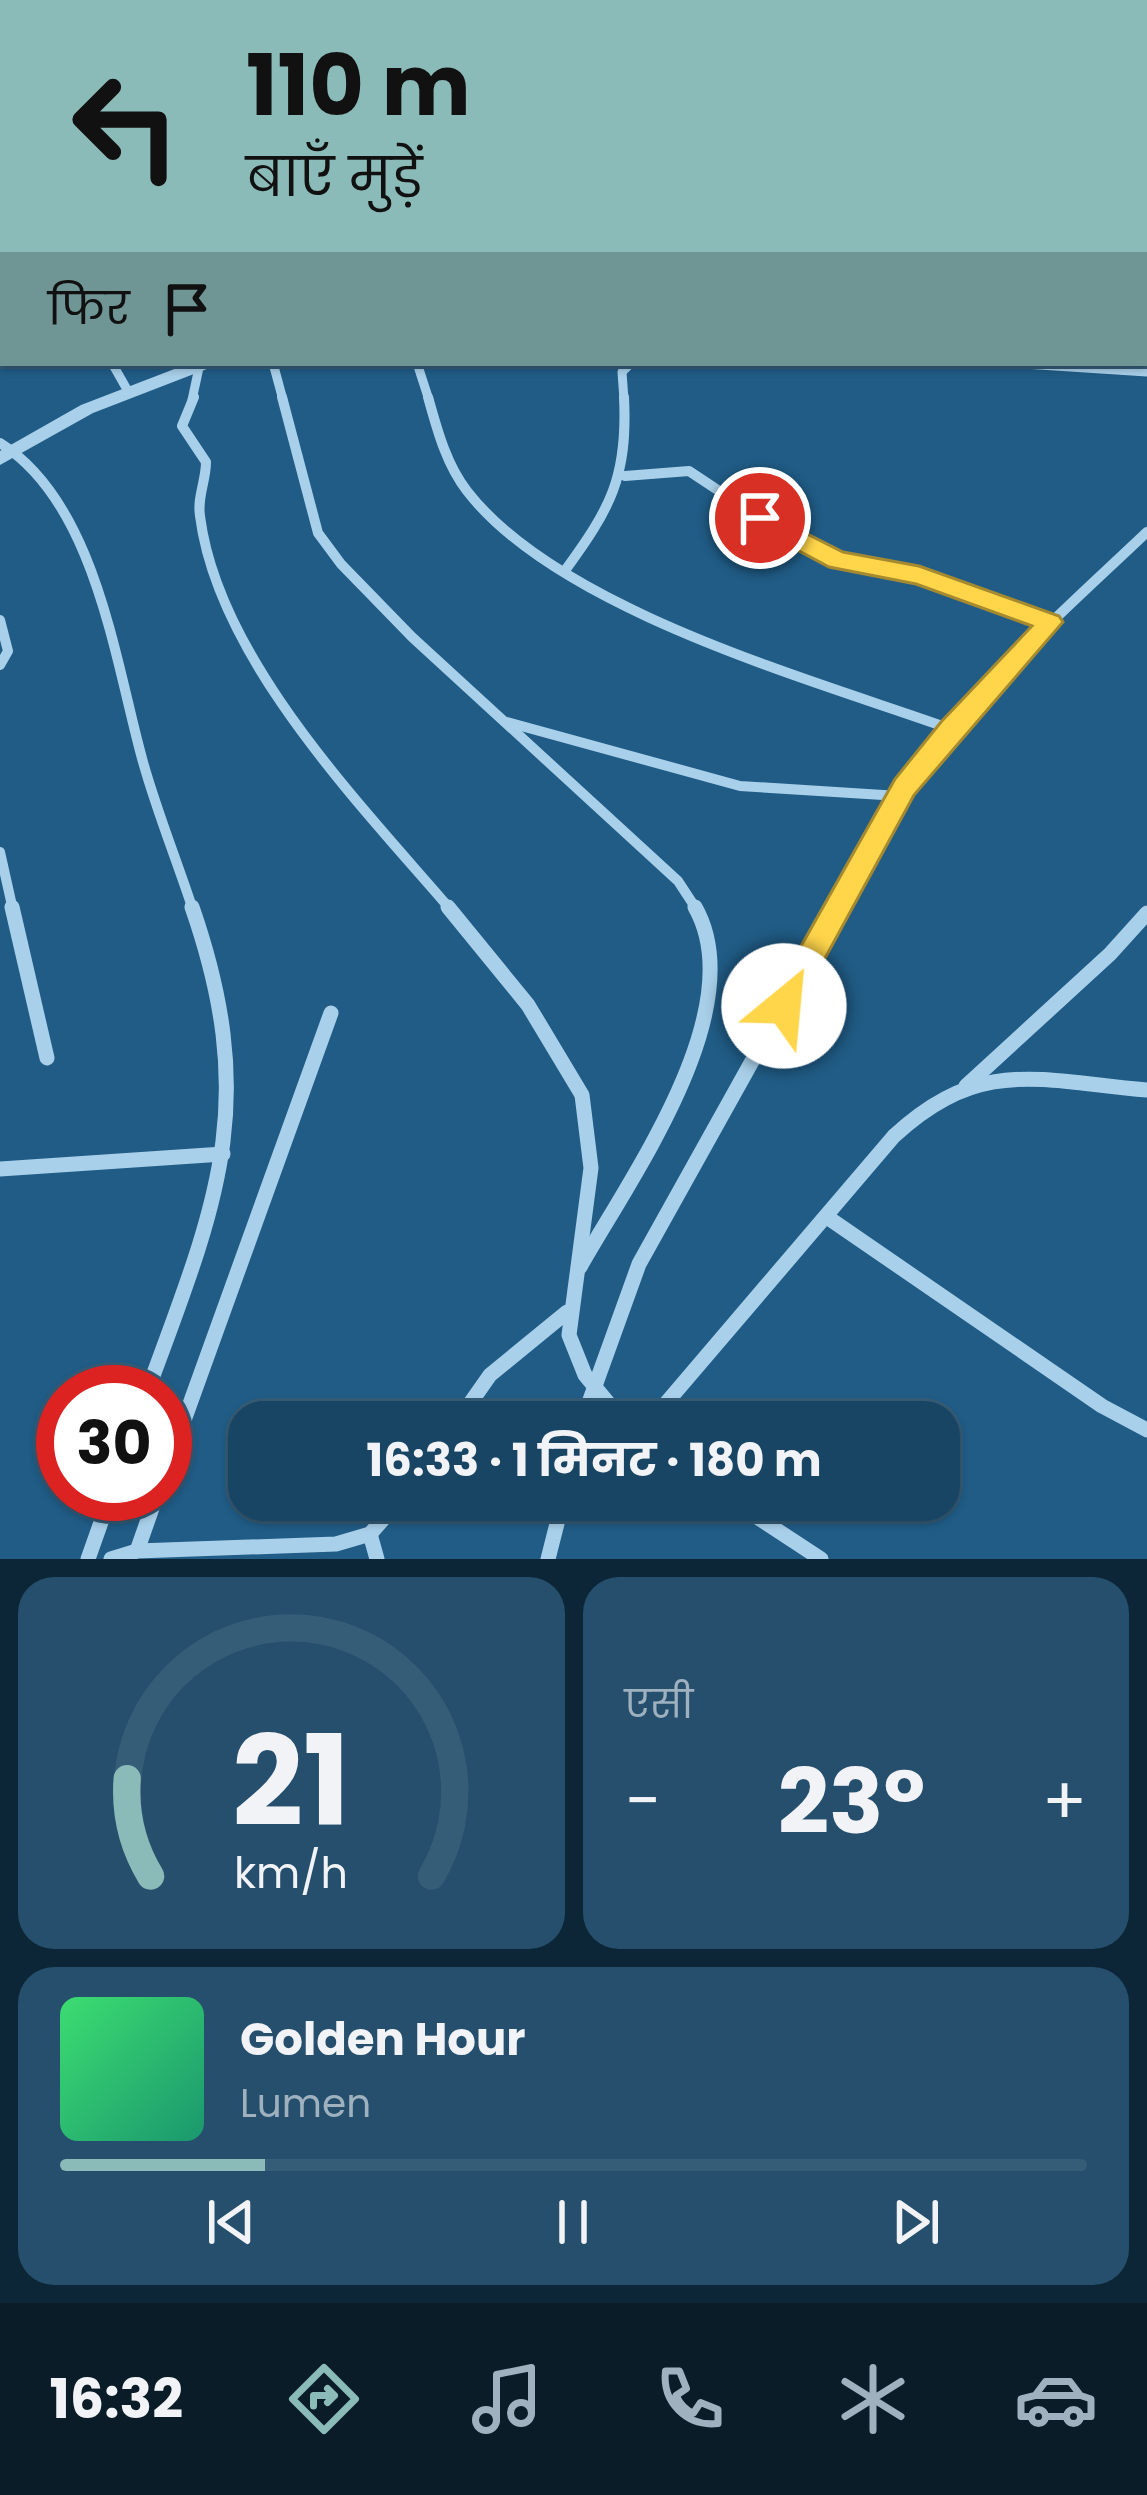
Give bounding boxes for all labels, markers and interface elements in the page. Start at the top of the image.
text: 110 m [246,27,471,144]
icon: left [48,48,204,204]
text: बाएँ मुड़ें [246,139,422,215]
icon: arrive [154,276,220,342]
text: फिर [48,277,130,340]
pin [709,467,811,569]
icon: arrive [727,485,793,551]
position arrow [721,943,847,1069]
speed limit sign: 30 [36,1365,192,1521]
text: 16:33 · 1 मिनट · 180 m [366,1429,822,1492]
text: एसी [625,1677,693,1732]
text: 21 [232,1694,350,1869]
text: 23° [778,1738,925,1865]
text: − [625,1755,661,1847]
text: + [1042,1755,1087,1847]
text: km/h [234,1843,348,1903]
text: Golden Hour [240,2008,526,2071]
text: Lumen [240,2076,371,2131]
icon: previous [198,2189,264,2255]
icon: pause [540,2189,606,2255]
icon: next [883,2189,949,2255]
icon: directions [282,2357,366,2441]
icon: music [465,2357,549,2441]
icon: phone [648,2357,732,2441]
icon: climate [831,2357,915,2441]
icon: car [1014,2357,1098,2441]
text: 16:32 [49,2361,183,2437]

